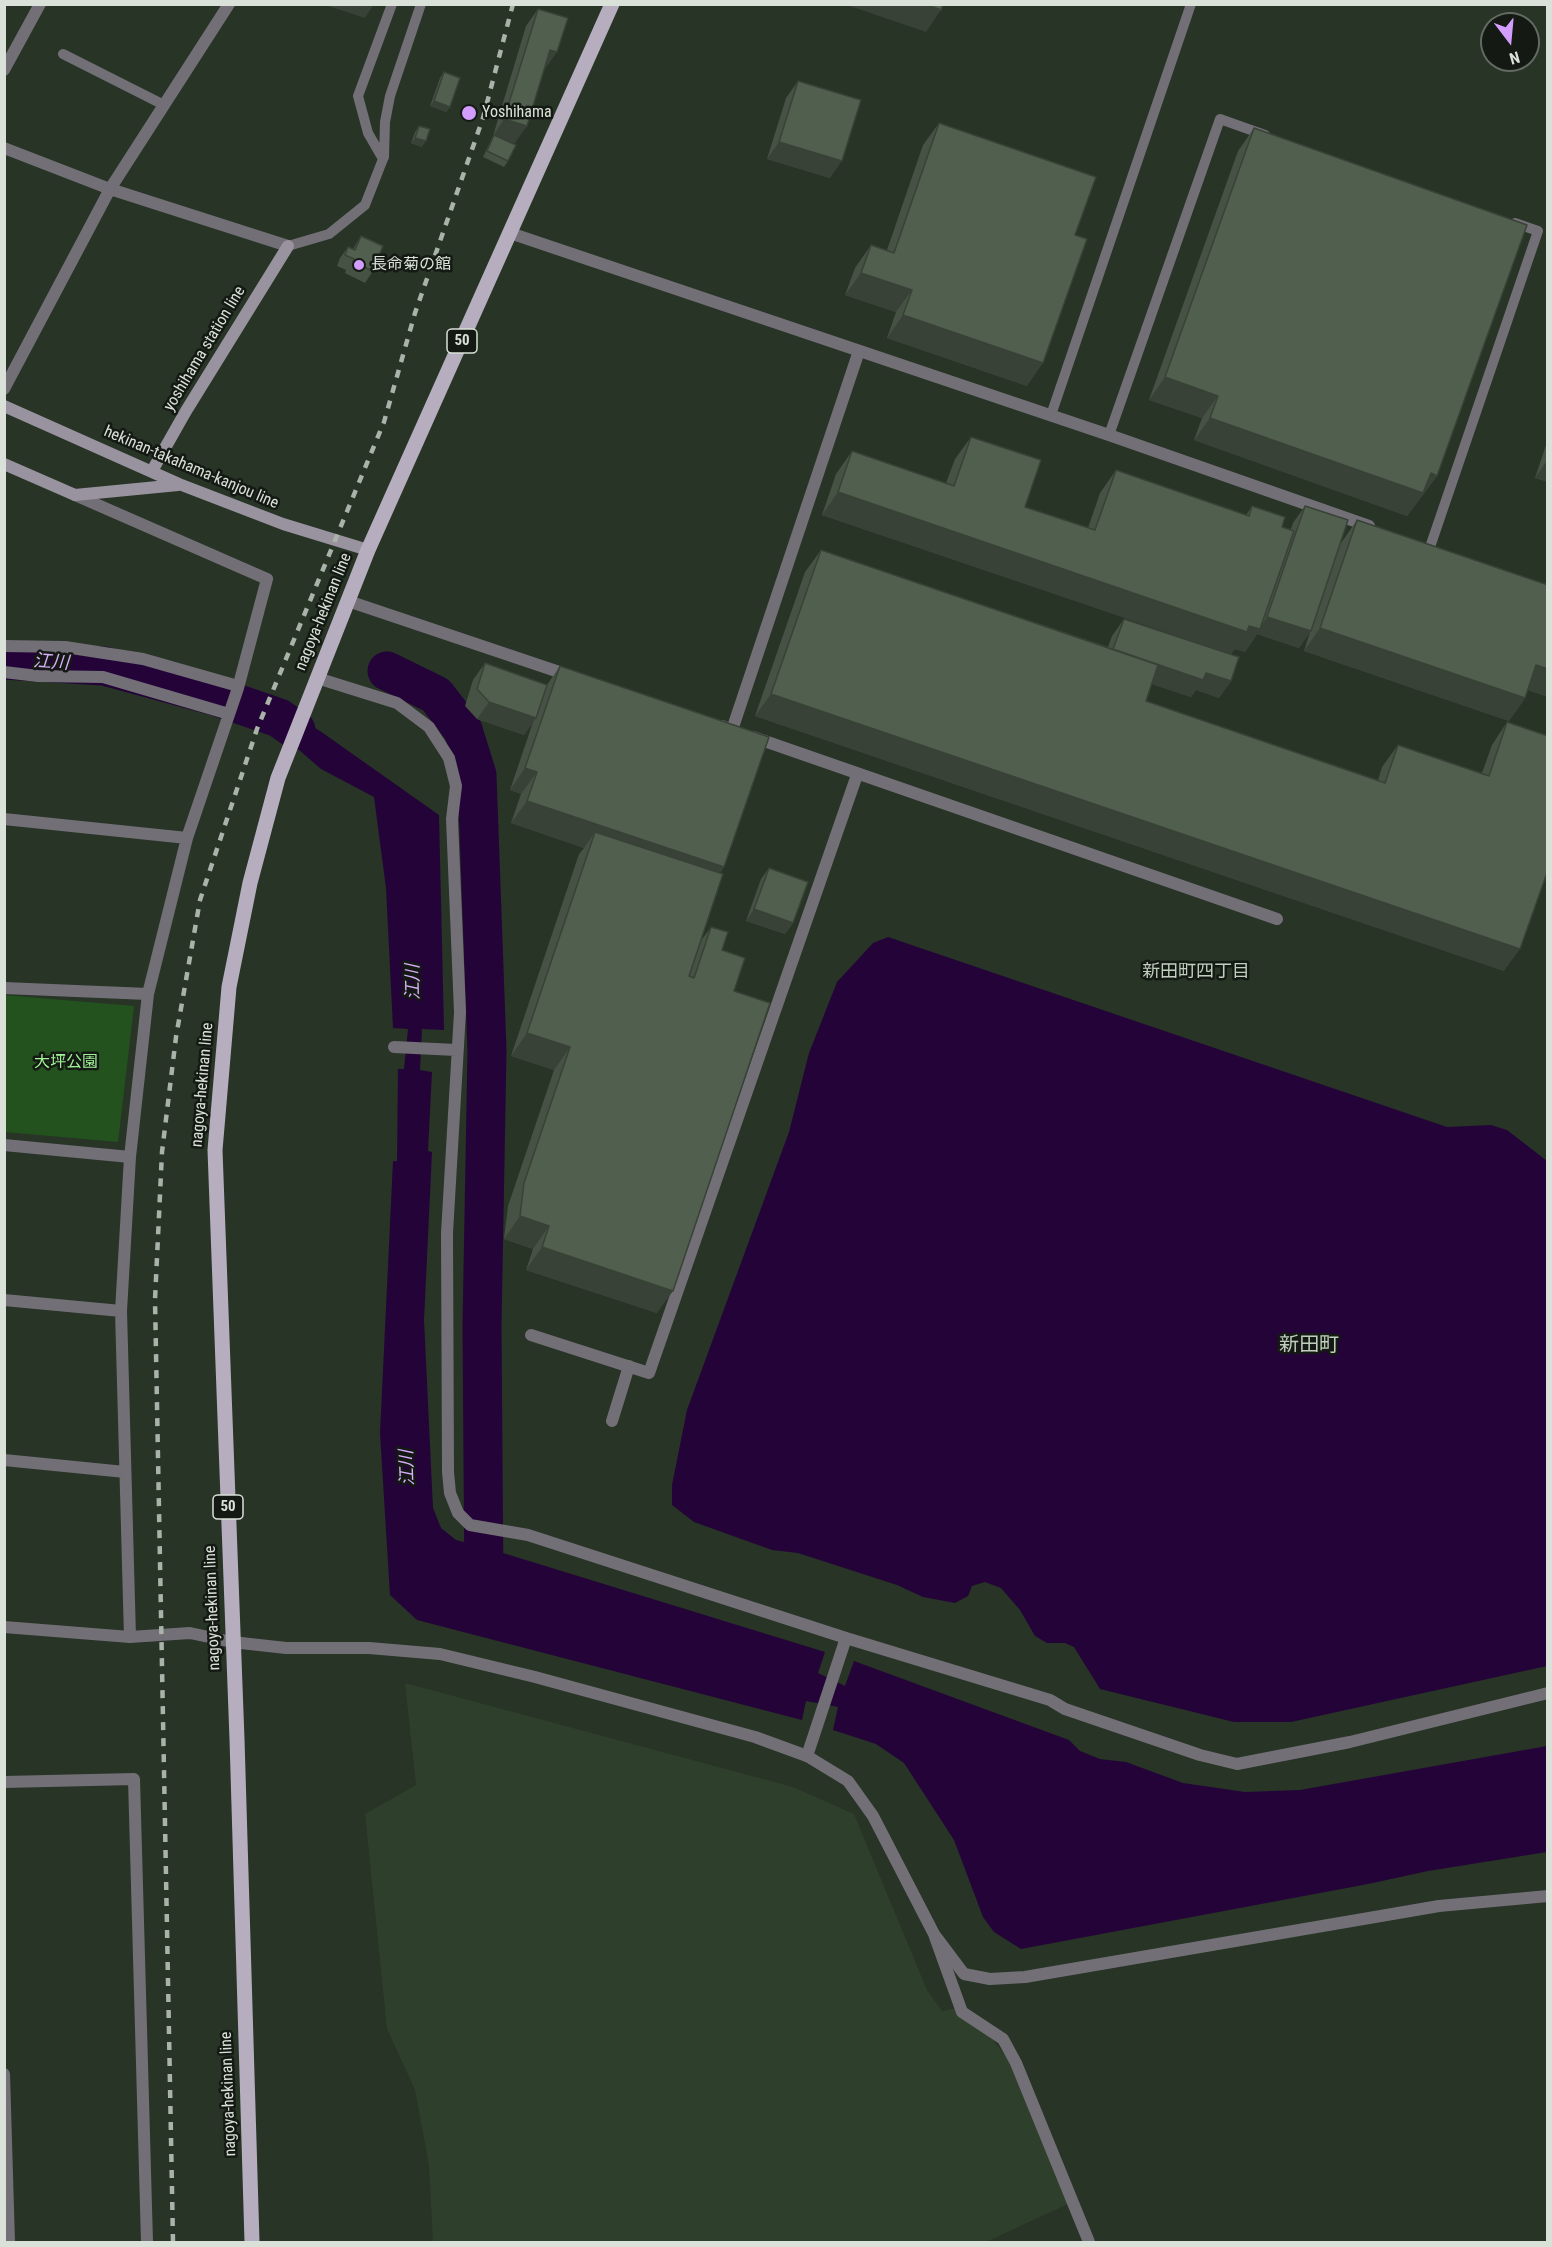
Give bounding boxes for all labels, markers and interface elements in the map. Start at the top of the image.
north arrow [1480,12,1540,72]
text: N [1507,47,1522,68]
place label: Yoshihama [482,103,552,123]
marker: Yoshihama [460,104,478,122]
place label: 長命菊の館 [371,255,451,275]
marker: 長命菊の館 [352,258,366,272]
street label: yoshihama station line [160,283,250,415]
road number: 50 [447,329,477,353]
street label: hekinan-takahama-kanjou line [101,422,281,514]
street label: nagoya-hekinan line [292,550,356,674]
water label: 江川 [32,651,70,675]
district label: 新田町四丁目 [1142,961,1250,983]
water label: 江川 [403,964,425,1000]
street label: nagoya-hekinan line [188,1022,218,1148]
park label: 大坪公園 [34,1053,98,1073]
district label: 新田町 [1279,1334,1339,1358]
water label: 江川 [397,1450,419,1486]
road number: 50 [213,1495,243,1519]
street label: nagoya-hekinan line [201,1545,225,1671]
street label: nagoya-hekinan line [217,2031,241,2157]

